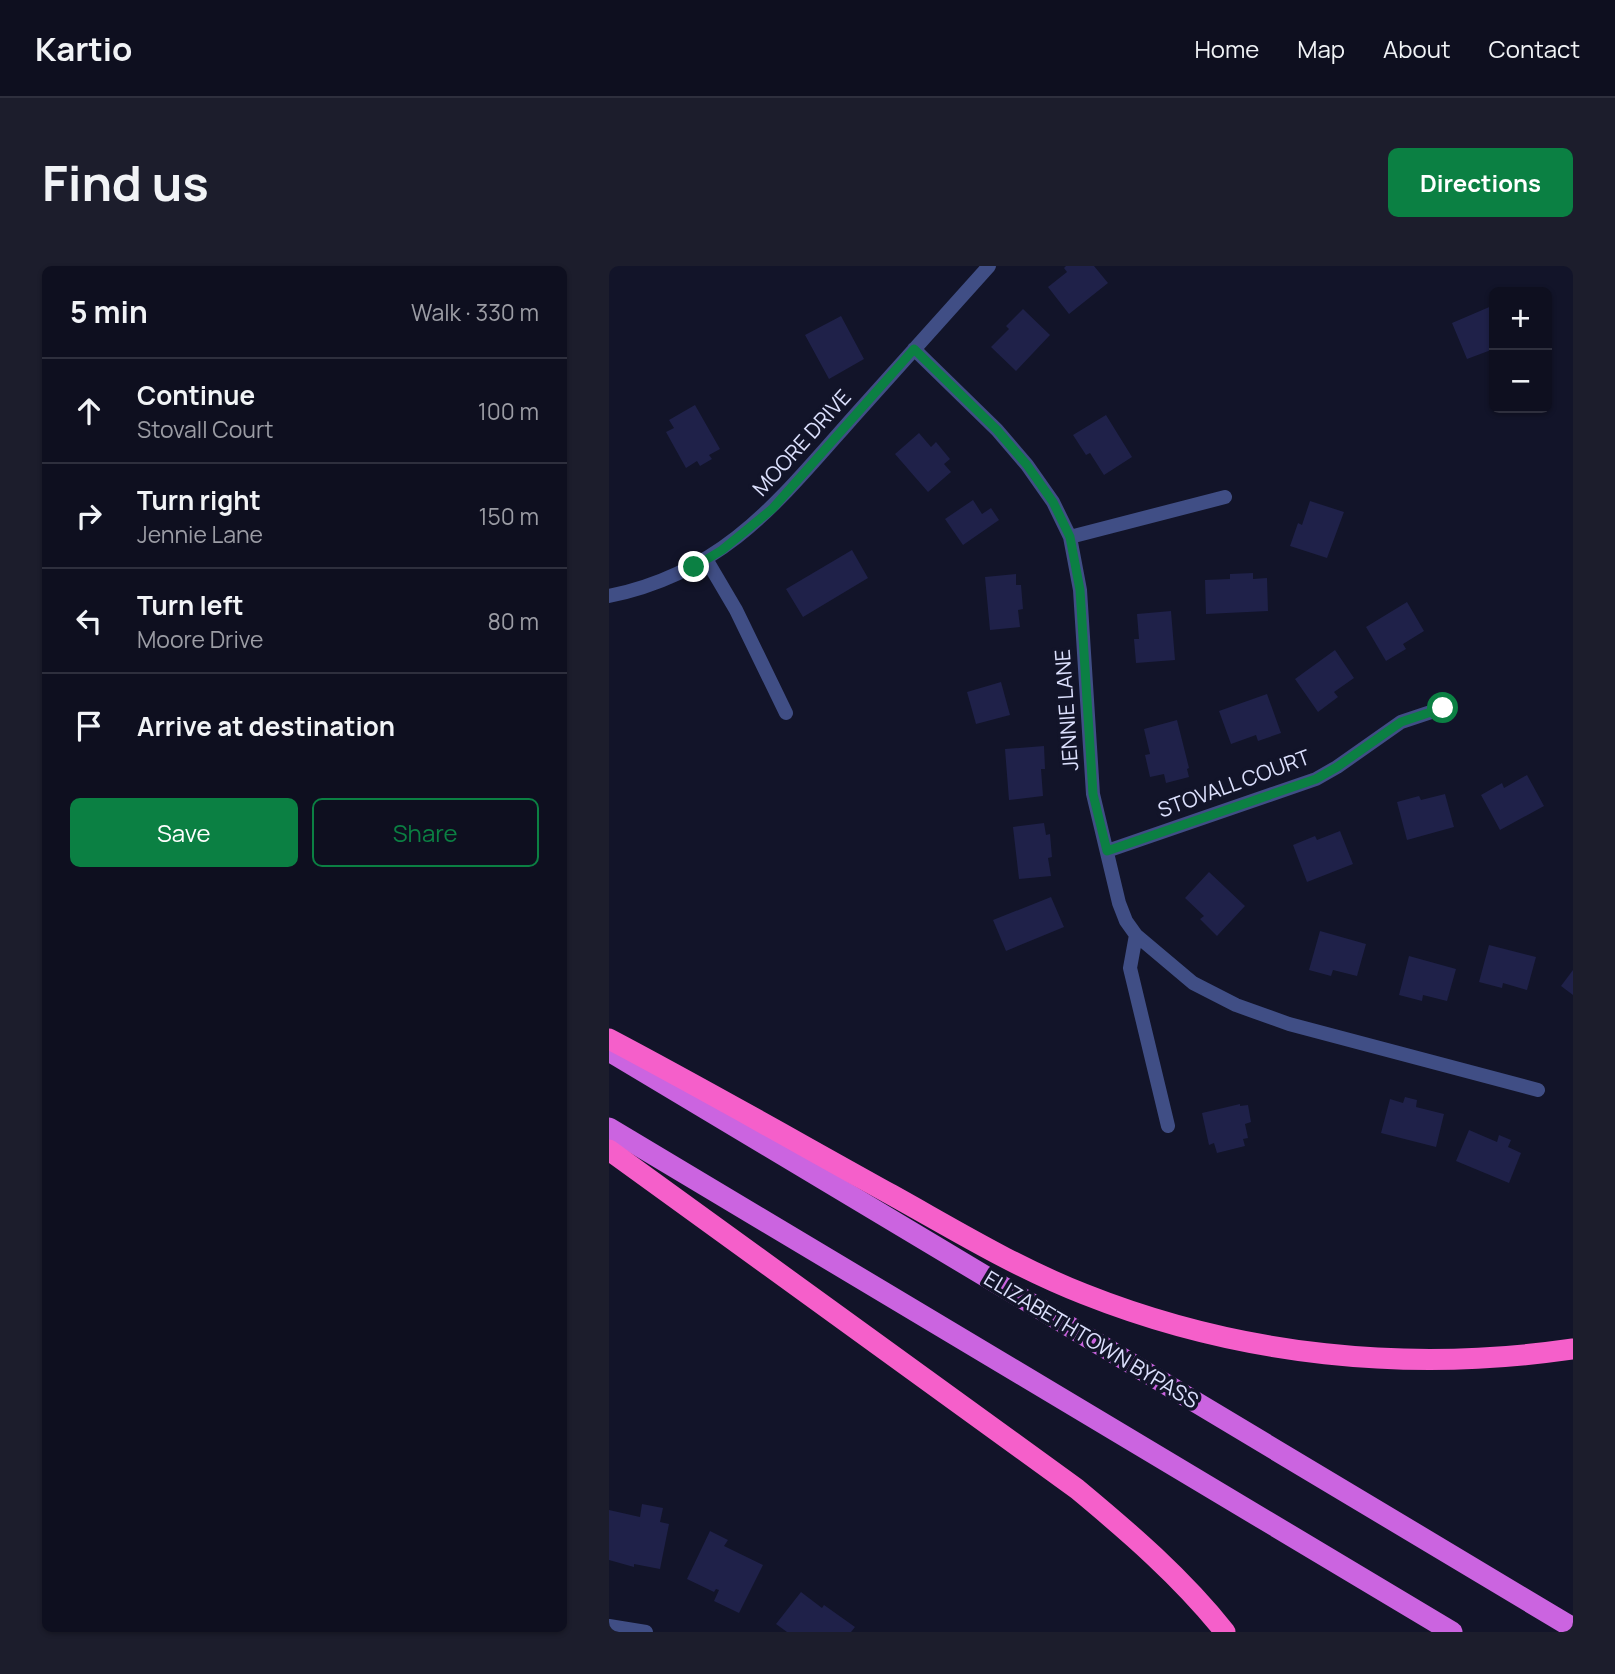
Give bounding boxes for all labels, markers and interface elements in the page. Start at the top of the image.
text: Kartio [35,26,132,71]
text: Home [1194,32,1259,65]
text: Map [1297,32,1345,65]
text: About [1383,32,1451,65]
text: Contact [1489,32,1580,65]
button: Directions [1388,148,1573,217]
text: Find us [42,149,209,216]
map controls [1489,287,1552,413]
button: + [1489,287,1552,350]
text: 5 min [70,291,148,332]
text: Walk · 330 m [411,296,539,328]
button: − [1489,350,1552,413]
text: Continue [137,377,255,413]
street label: MOORE DRIVE [746,383,857,502]
icon: ahead [70,392,108,430]
text: 100 m [478,395,539,427]
text: Stovall Court [137,413,273,445]
text: Turn right [137,482,261,518]
icon: right [70,497,108,535]
text: 150 m [479,500,539,532]
text: Jennie Lane [137,518,263,550]
route end [678,551,709,582]
text: Turn left [137,587,244,623]
icon: left [70,602,108,640]
text: 80 m [488,605,539,637]
text: Moore Drive [137,623,263,655]
street label: JENNIE LANE [1048,648,1084,772]
route start [1427,692,1458,723]
icon: arrive [70,707,108,745]
text: Arrive at destination [137,708,395,744]
street label: STOVALL COURT [1154,742,1314,824]
button: Save [70,798,298,867]
button: Share [312,798,539,867]
street label: ELIZABETHTOWN BYPASS [979,1264,1204,1414]

